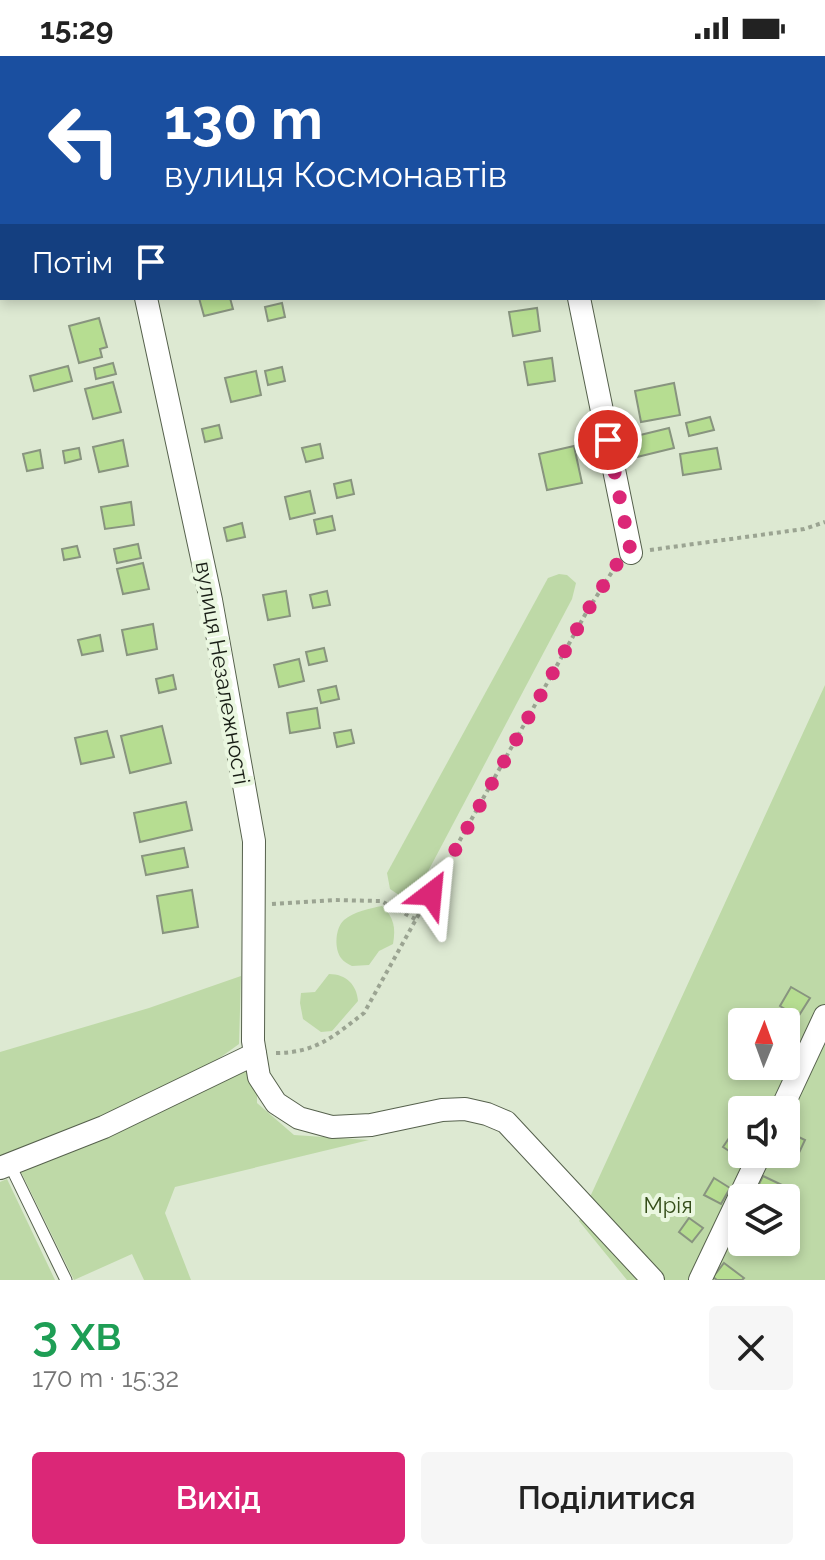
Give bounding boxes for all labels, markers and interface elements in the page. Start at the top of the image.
text: 15:29 [40,11,113,46]
text: 130 m [164,86,323,152]
icon: left [32,88,136,192]
text: вулиця Космонавтів [164,153,507,195]
icon: arrive [129,240,173,284]
text: Потім [32,245,113,280]
pin [574,406,642,474]
icon: arrive [586,418,630,462]
street label: вулиця Незалежності [191,559,255,787]
position arrow [389,852,473,936]
north arrow [728,1008,800,1080]
map controls [728,1008,800,1256]
button: sound [728,1096,800,1168]
button: layers [728,1184,800,1256]
park label: Мрія [643,1192,693,1218]
text: 3 хв [32,1305,122,1361]
button: close [709,1306,793,1390]
text: 170 m · 15:32 [32,1363,179,1393]
button: Вихід [32,1452,405,1544]
button: Поділитися [421,1452,793,1544]

